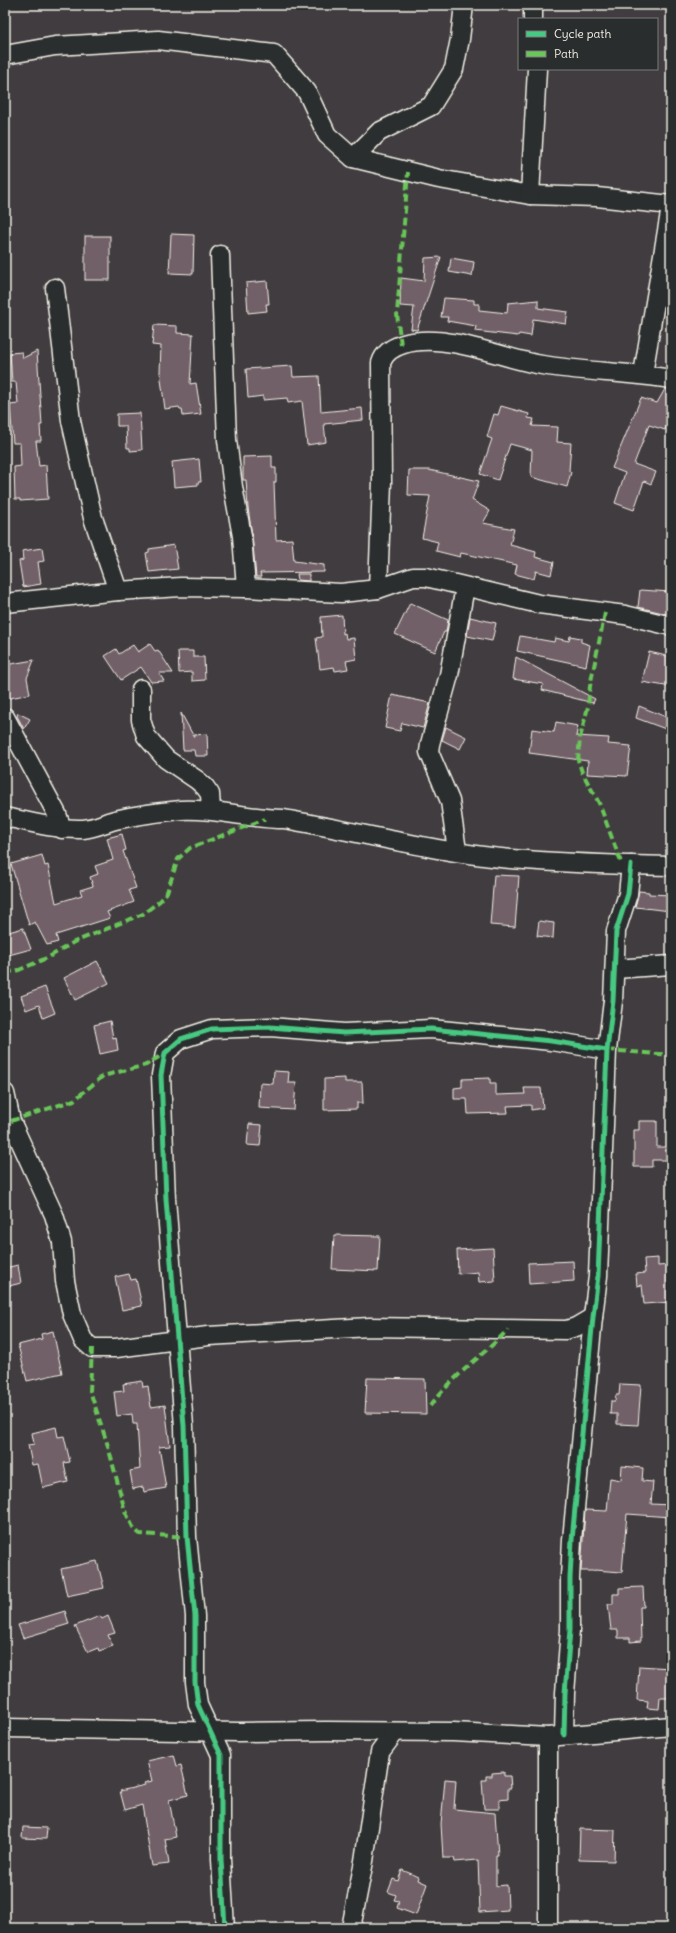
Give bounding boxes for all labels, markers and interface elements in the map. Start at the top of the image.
legend [518,18,658,70]
text: Cycle path [554,26,611,41]
text: Path [554,46,579,61]

